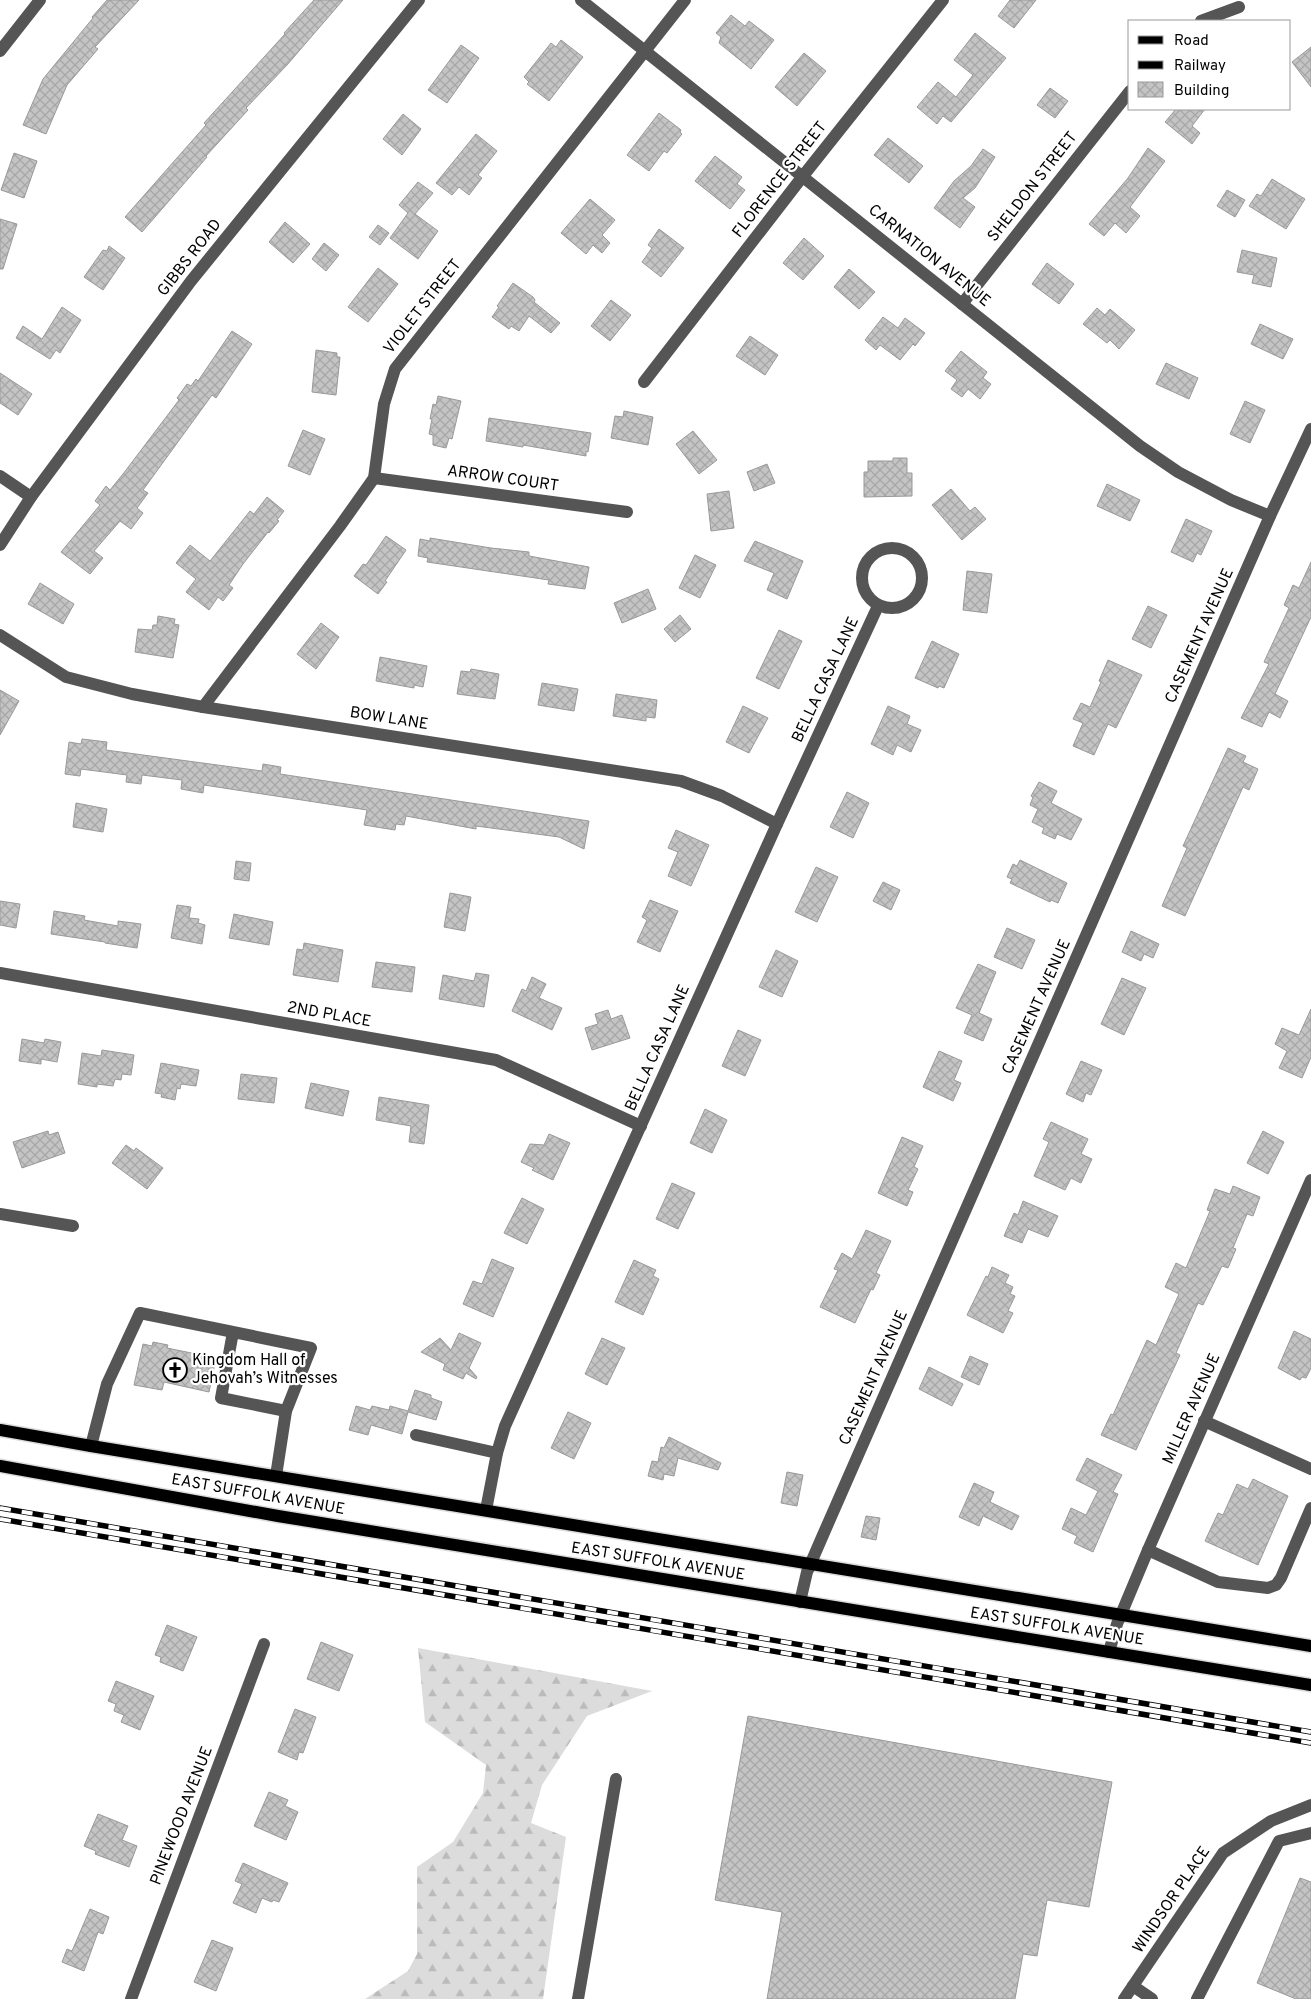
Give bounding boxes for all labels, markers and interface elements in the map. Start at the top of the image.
legend [1128,20,1291,110]
text: Road [1174,32,1209,51]
text: Railway [1174,57,1226,76]
text: Building [1174,82,1229,101]
street label: FLORENCE STREET [728,118,832,242]
street label: SHELDON STREET [984,128,1082,246]
street label: CARNATION AVENUE [864,200,994,312]
street label: GIBBS ROAD [154,215,226,301]
street label: VIOLET STREET [380,256,466,358]
street label: ARROW COURT [446,461,560,497]
street label: CASEMENT AVENUE [1161,565,1239,707]
street label: BELLA CASA LANE [788,614,864,746]
street label: BOW LANE [348,703,430,735]
street label: CASEMENT AVENUE [998,936,1076,1078]
street label: BELLA CASA LANE [621,982,695,1114]
street label: 2ND PLACE [285,998,373,1032]
street label: CASEMENT AVENUE [835,1307,913,1449]
street label: MILLER AVENUE [1159,1350,1225,1468]
place label: Kingdom Hall of Jehovah’s Witnesses [192,1351,338,1389]
church icon: Kingdom Hall of Jehovah’s Witnesses [162,1357,188,1383]
street label: EAST SUFFOLK AVENUE [170,1470,346,1520]
street label: EAST SUFFOLK AVENUE [570,1538,746,1586]
street label: EAST SUFFOLK AVENUE [969,1603,1145,1651]
street label: PINEWOOD AVENUE [146,1744,218,1888]
street label: WINDSOR PLACE [1129,1843,1215,1957]

